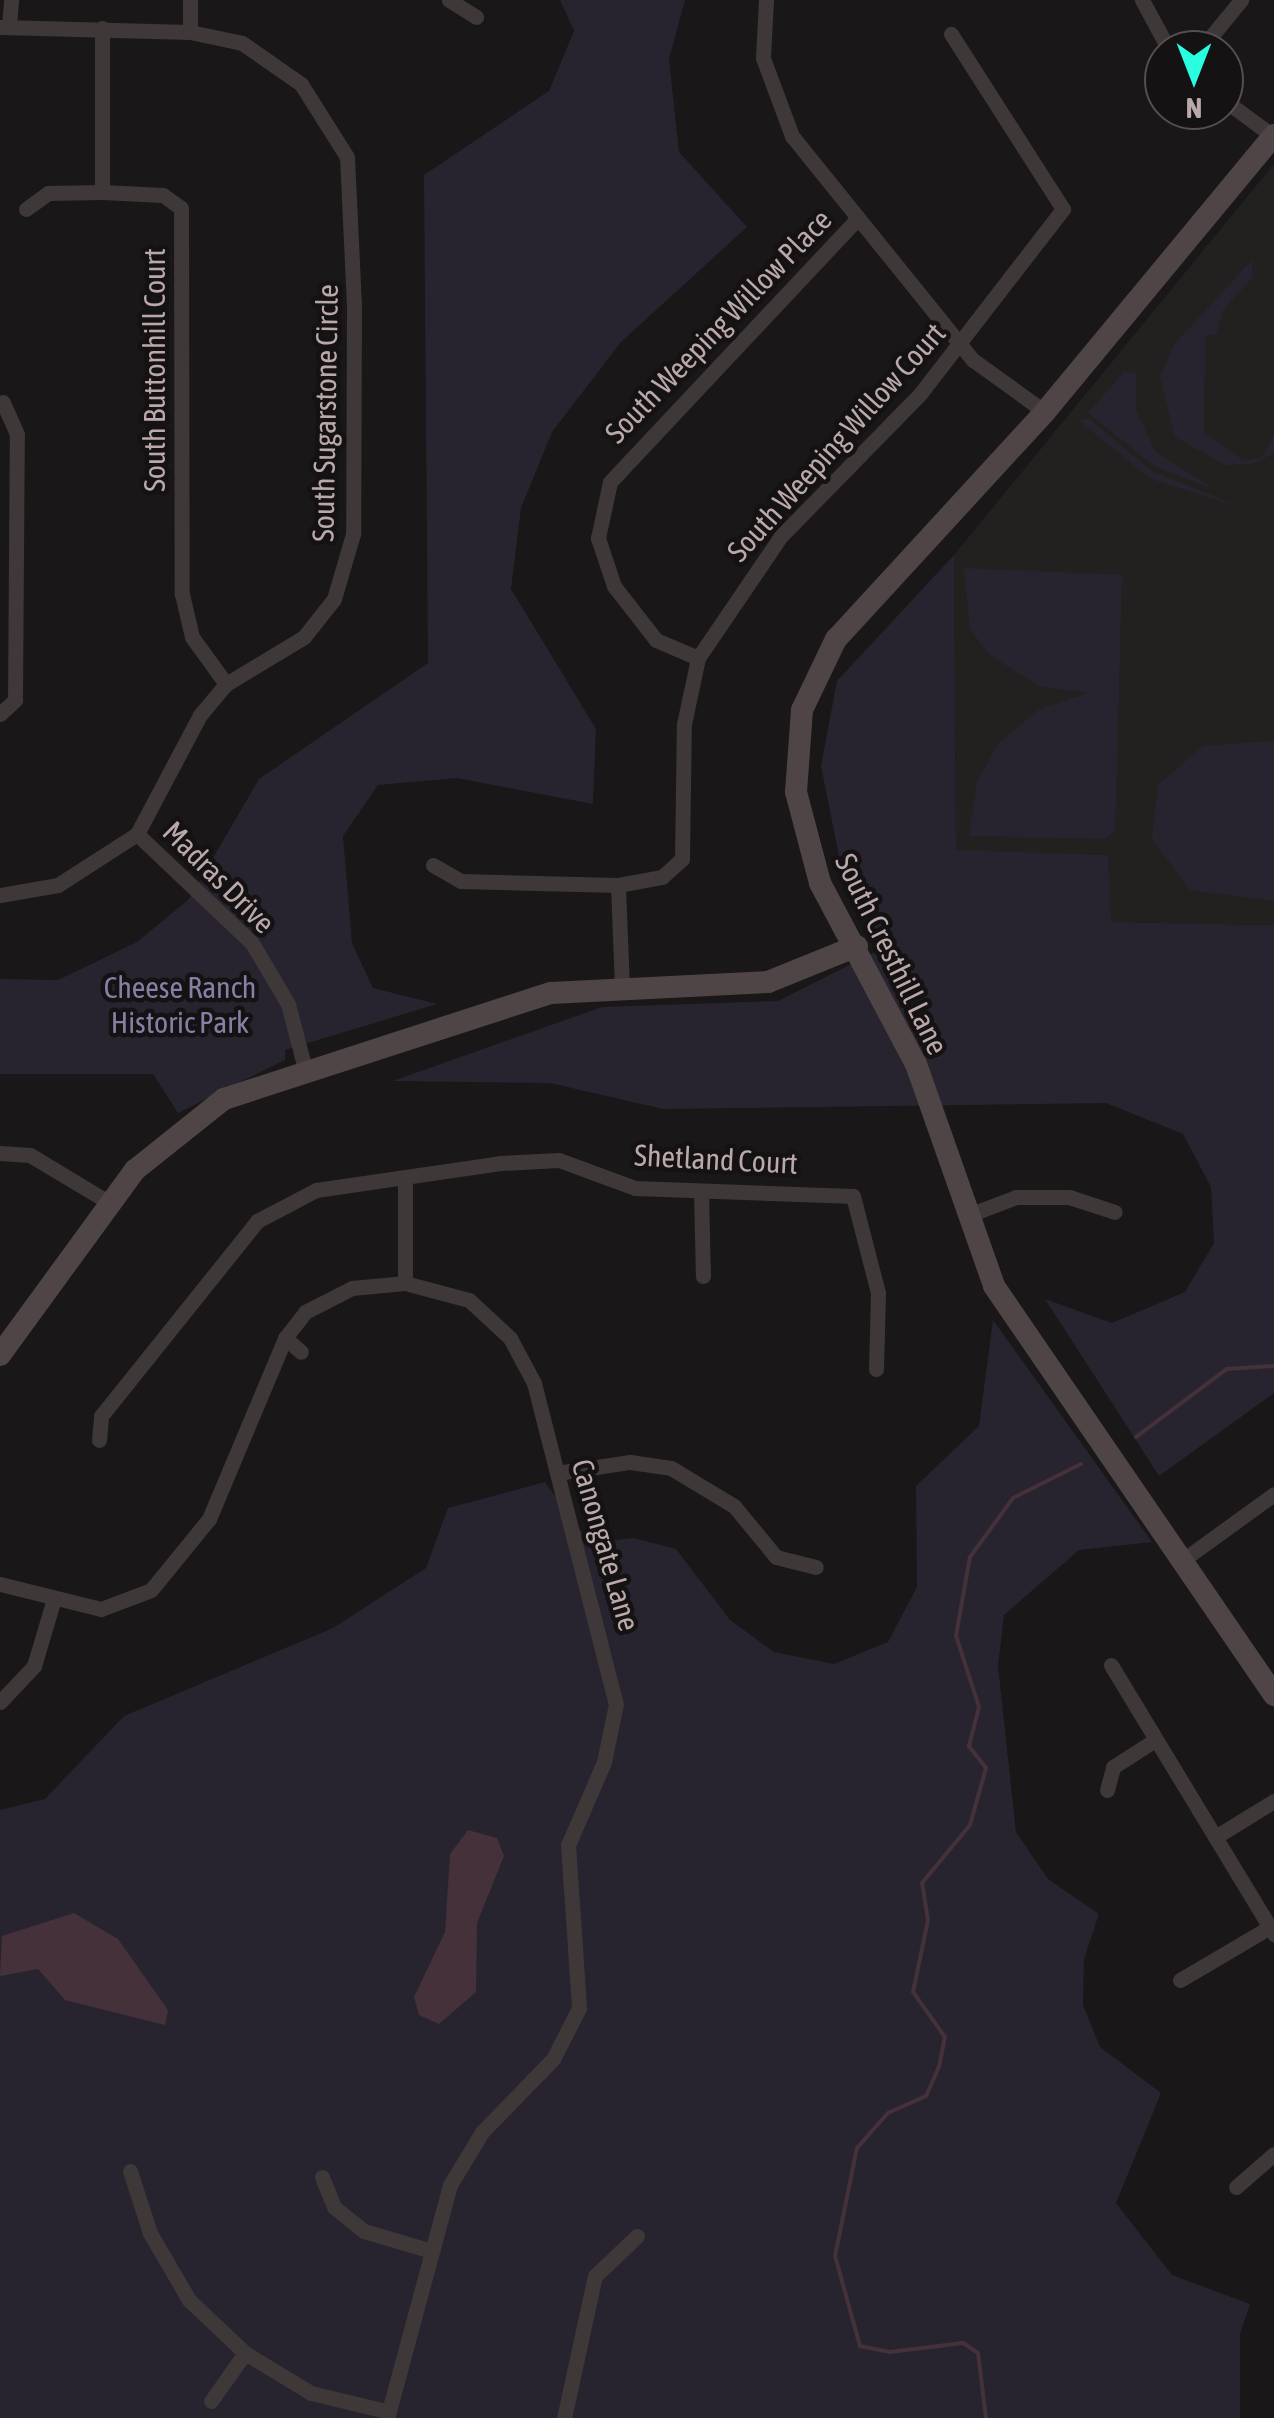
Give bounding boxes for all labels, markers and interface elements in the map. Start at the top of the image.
north arrow [1144,30,1244,130]
text: N [1186,92,1202,124]
street label: South Weeping Willow Place [597,202,839,450]
street label: South Buttonhill Court [136,248,172,492]
street label: South Sugarstone Circle [305,284,345,542]
street label: South Weeping Willow Court [719,315,953,569]
street label: Madras Drive [156,814,282,940]
street label: South Cresthill Lane [828,848,956,1060]
park label: Cheese Ranch Historic Park [104,969,256,1040]
street label: Shetland Court [633,1137,799,1181]
street label: Canongate Lane [564,1455,648,1635]

